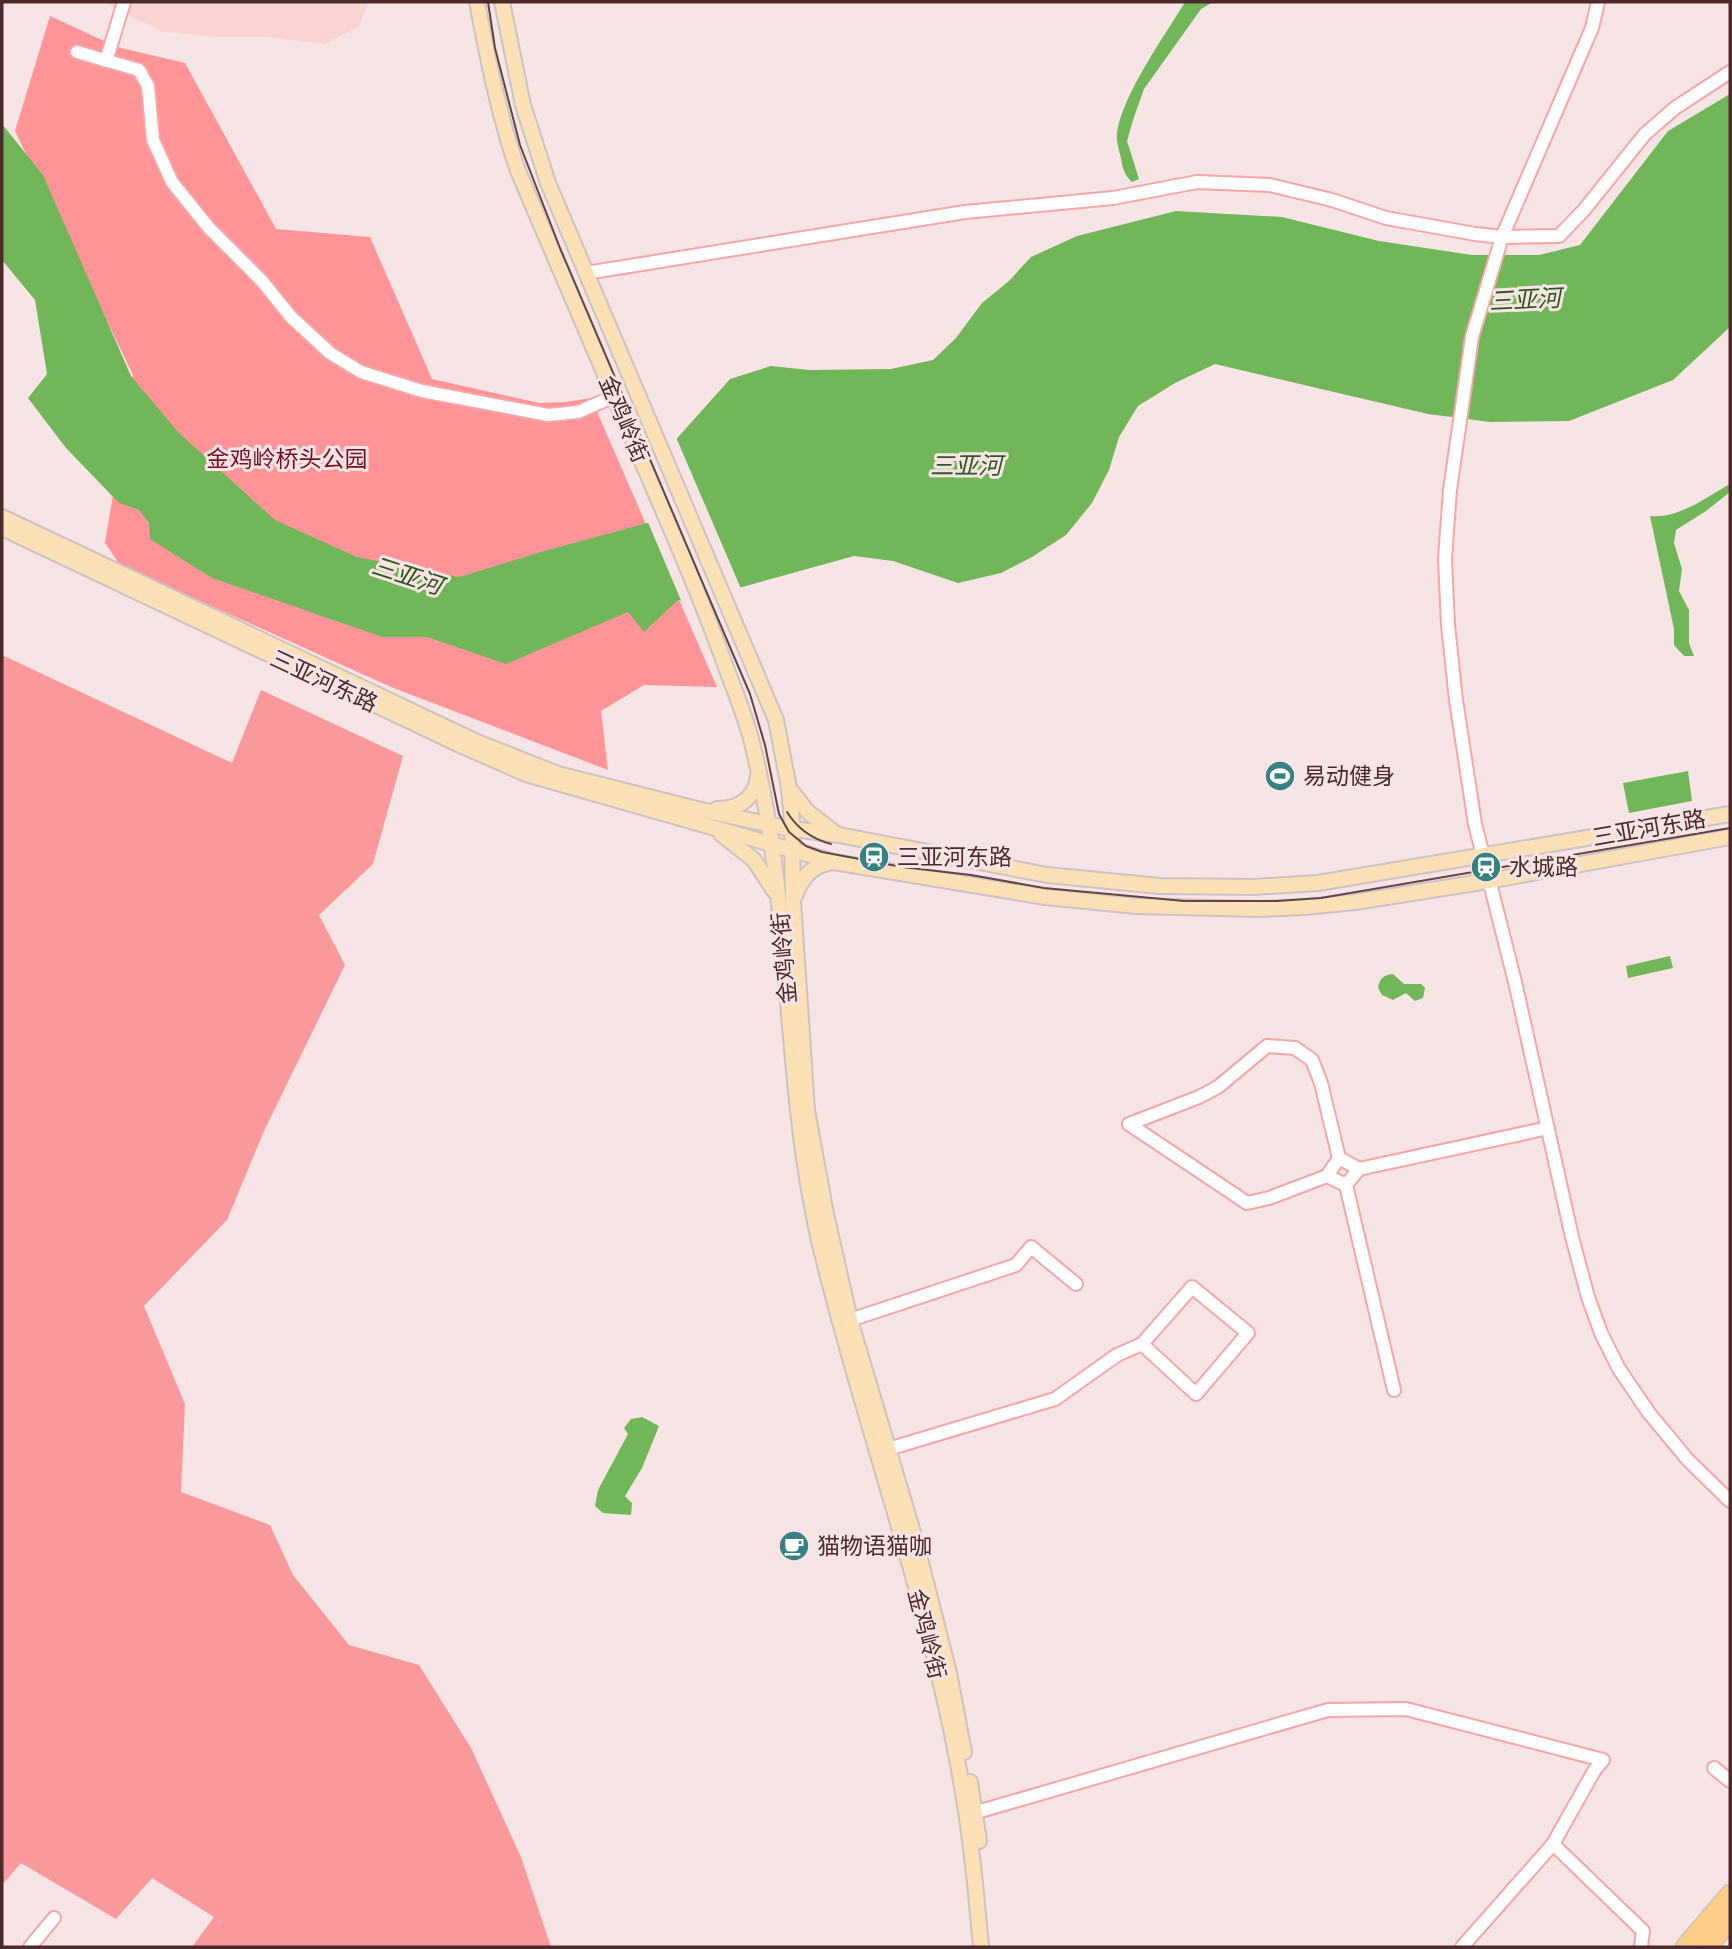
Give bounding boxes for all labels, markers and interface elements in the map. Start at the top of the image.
water label: 三亚河 [1488,284,1566,316]
street label: 金鸡岭街 [593,372,654,467]
park label: 金鸡岭桥头公园 [207,446,368,473]
water label: 三亚河 [930,452,1006,480]
water label: 三亚河 [368,552,449,602]
street label: 三亚河东路 [266,645,382,718]
sports icon: 易动健身 [1263,759,1297,793]
place label: 易动健身 [1303,763,1395,790]
street label: 三亚河东路 [1590,805,1708,852]
station icon: 三亚河东路 [857,840,891,874]
place label: 三亚河东路 [897,844,1012,871]
station icon: 水城路 [1469,850,1503,884]
place label: 水城路 [1509,854,1578,881]
street label: 金鸡岭街 [767,911,802,1005]
cafe icon: 猫物语猫咖 [777,1529,811,1563]
place label: 猫物语猫咖 [817,1533,932,1560]
street label: 金鸡岭街 [902,1586,951,1682]

